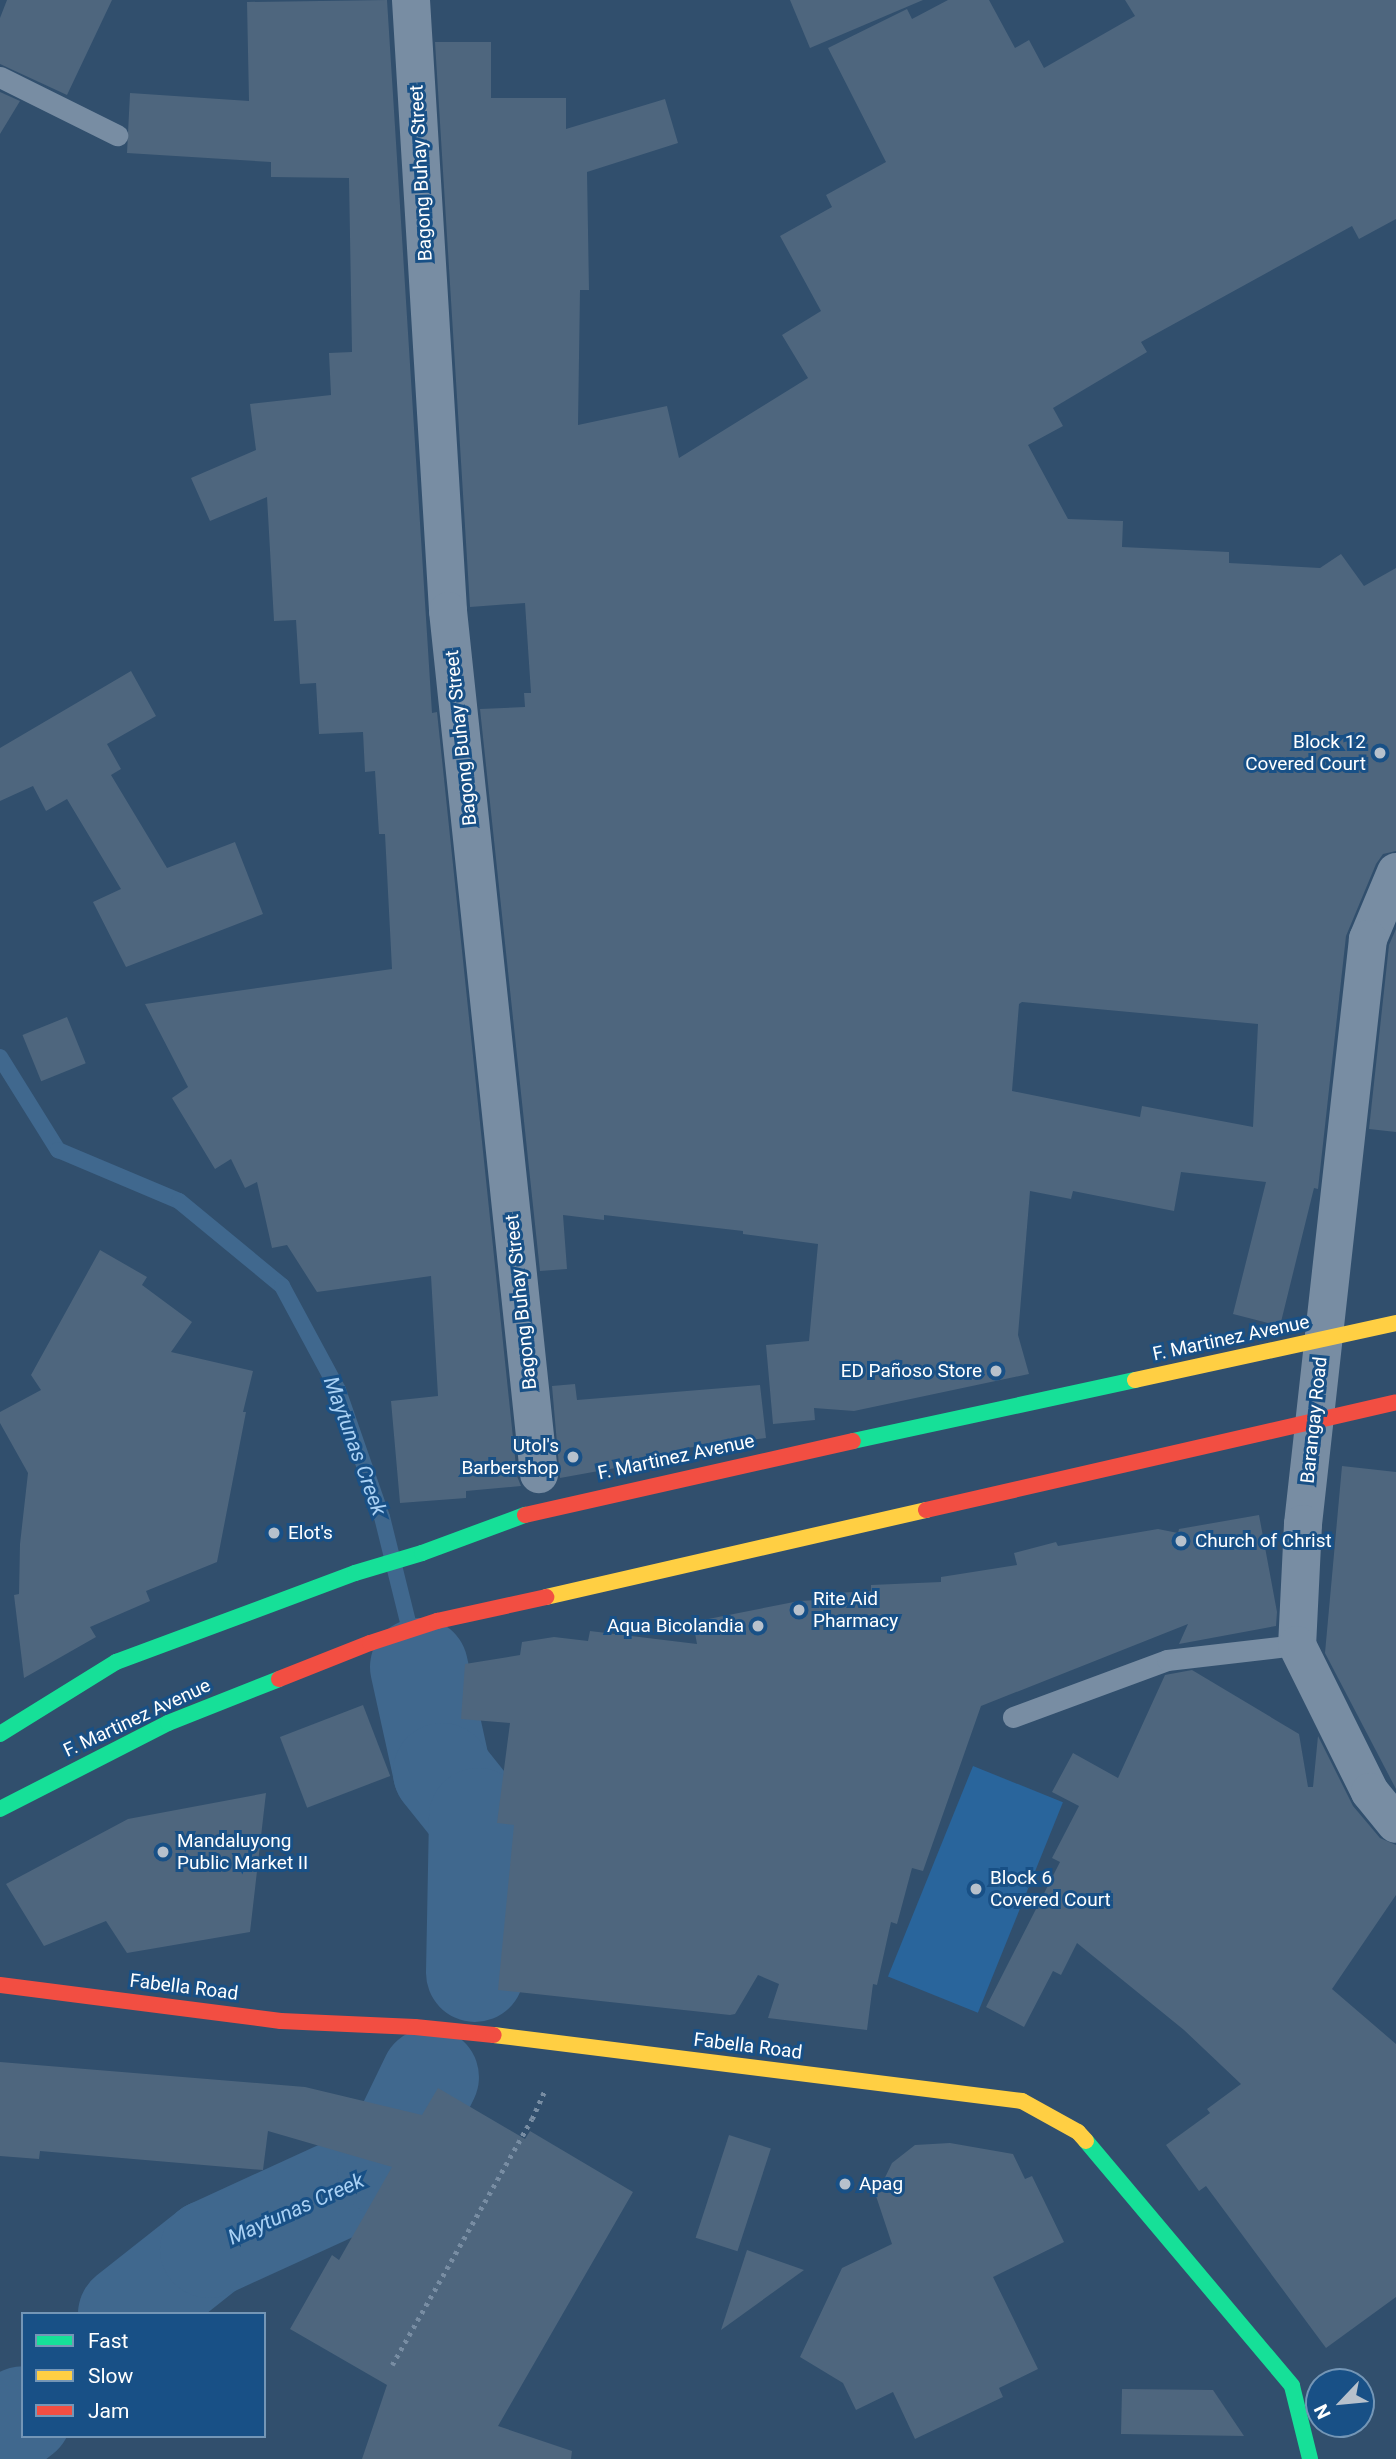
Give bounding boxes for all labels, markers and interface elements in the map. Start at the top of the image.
street label: Bagong Buhay Street [405,84,437,262]
street label: Bagong Buhay Street [440,649,482,827]
place label: Block 12 Covered Court [1245,731,1366,775]
marker: Block 12 Covered Court [1372,745,1388,761]
street label: Bagong Buhay Street [500,1213,542,1391]
street label: F. Martinez Avenue [1151,1310,1311,1366]
street label: Barangay Road [1296,1356,1332,1484]
place label: ED Pañoso Store [841,1360,982,1382]
marker: ED Pañoso Store [988,1363,1004,1379]
water label: Maytunas Creek [318,1373,392,1519]
street label: F. Martinez Avenue [596,1429,756,1485]
place label: Utol's Barbershop [461,1435,559,1479]
marker: Utol's Barbershop [565,1449,581,1465]
place label: Elot's [288,1522,333,1544]
marker: Elot's [266,1525,282,1541]
place label: Church of Christ [1195,1530,1332,1552]
marker: Church of Christ [1173,1533,1189,1549]
place label: Rite Aid Pharmacy [813,1588,898,1632]
marker: Rite Aid Pharmacy [791,1602,807,1618]
place label: Aqua Bicolandia [607,1615,744,1637]
marker: Aqua Bicolandia [750,1618,766,1634]
street label: F. Martinez Avenue [60,1674,214,1762]
place label: Mandaluyong Public Market II [177,1830,308,1874]
marker: Mandaluyong Public Market II [155,1844,171,1860]
place label: Block 6 Covered Court [990,1867,1111,1911]
marker: Block 6 Covered Court [968,1881,984,1897]
street label: Fabella Road [128,1969,240,2005]
street label: Fabella Road [692,2028,804,2064]
water label: Maytunas Creek [224,2168,368,2250]
place label: Apag [859,2173,903,2195]
marker: Apag [837,2176,853,2192]
legend [21,2312,266,2438]
text: Fast [88,2329,128,2353]
text: Slow [88,2364,133,2388]
north arrow [1305,2368,1375,2438]
text: Jam [88,2399,129,2423]
text: N [1309,2400,1336,2423]

